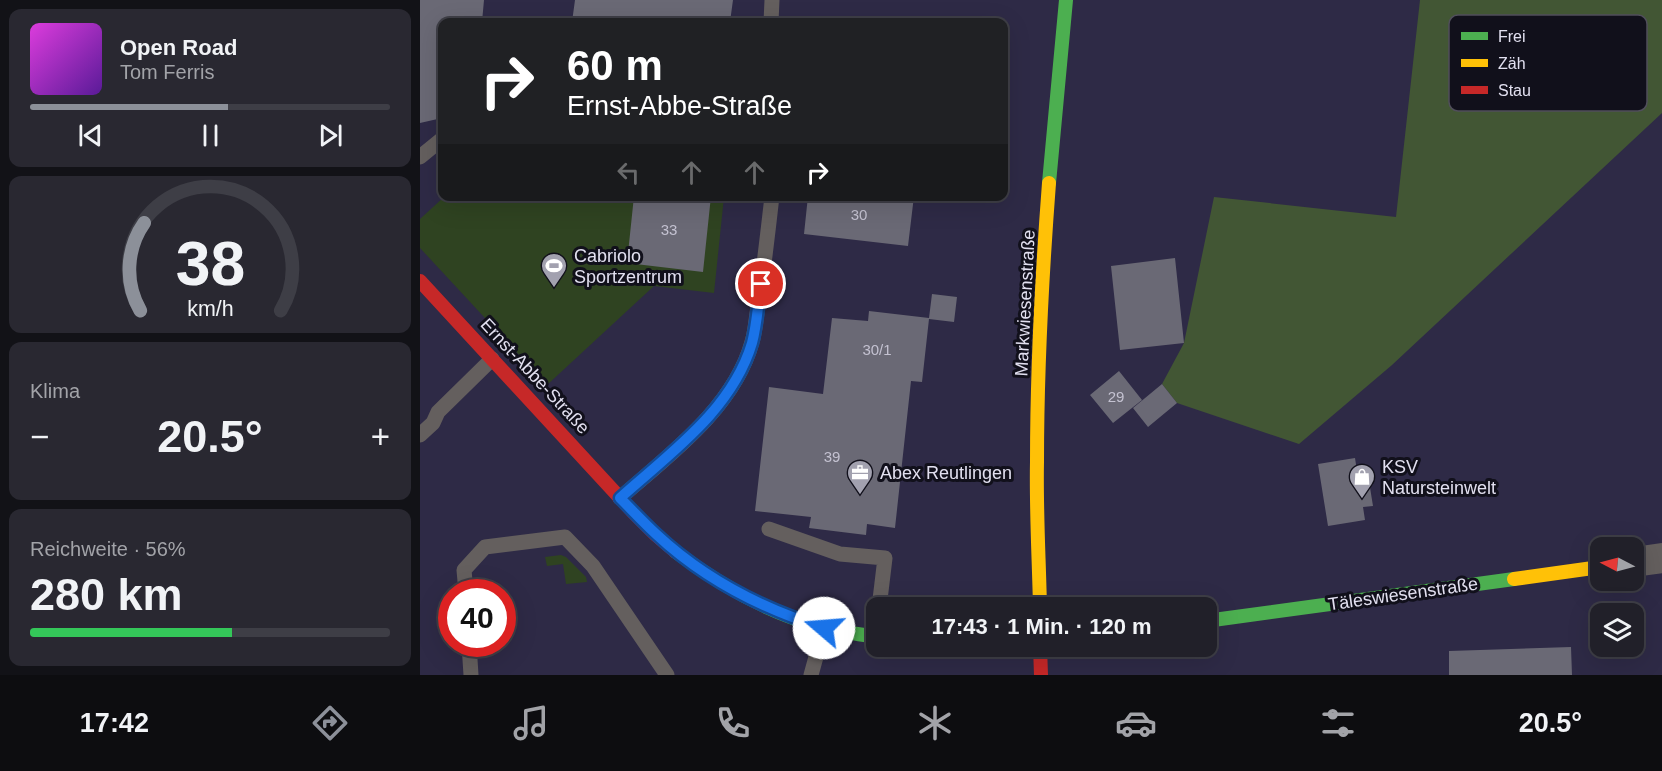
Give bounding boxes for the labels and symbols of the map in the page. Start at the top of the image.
legend [1449,15,1647,111]
text: Frei [1498,28,1526,45]
text: Zäh [1498,55,1526,72]
text: Stau [1498,82,1531,99]
house number: 30 [851,206,867,223]
house number: 33 [661,221,677,238]
street label: Markwiesenstraße [1011,229,1039,377]
place label: Cabriolo Sportzentrum [574,246,682,287]
sports icon: Cabriolo Sportzentrum [539,251,569,289]
pin [735,258,786,309]
street label: Ernst-Abbe-Straße [477,314,593,438]
house number: 30/1 [862,341,892,358]
house number: 29 [1108,388,1124,405]
house number: 39 [824,448,840,465]
place label: KSV Natursteinwelt [1382,457,1496,498]
office icon: Abex Reutlingen [845,458,875,496]
shop icon: KSV Natursteinwelt [1347,462,1377,500]
place label: Abex Reutlingen [880,463,1012,483]
north arrow [1590,537,1644,591]
street label: Täleswiesenstraße [1327,574,1479,614]
speed limit sign: 40 [438,579,516,657]
position arrow [792,596,856,660]

